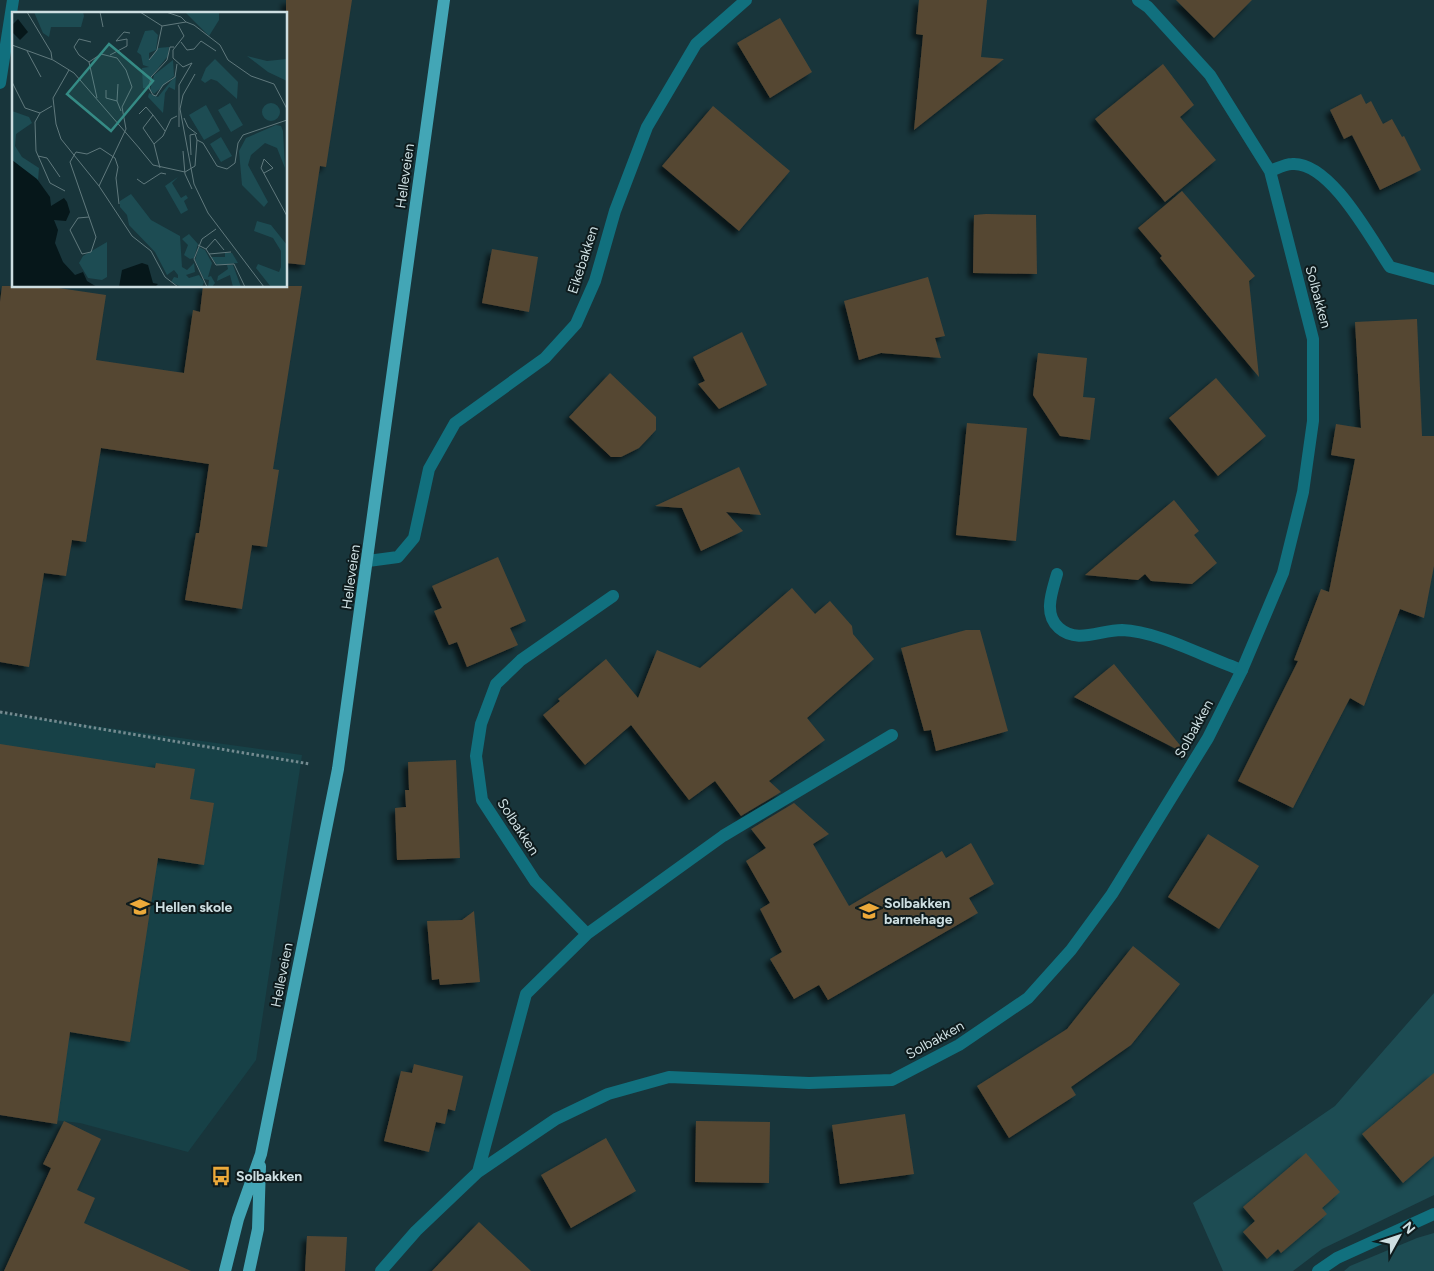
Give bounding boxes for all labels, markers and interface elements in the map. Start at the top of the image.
inset map [12,12,288,288]
street label: Helleveien [392,142,418,209]
street label: Eikebakken [564,224,602,296]
street label: Solbakken [1302,264,1335,330]
street label: Helleveien [338,543,364,610]
street label: Solbakken [1171,697,1217,761]
street label: Solbakken [493,796,543,859]
place label: Solbakken barnehage [884,895,953,928]
school or university icon: Hellen skole [129,896,151,918]
place label: Hellen skole [155,899,232,916]
school or university icon: Solbakken barnehage [858,900,880,922]
street label: Helleveien [267,941,297,1009]
street label: Solbakken [903,1017,967,1063]
bus stop icon: Solbakken [210,1165,232,1187]
place label: Solbakken [236,1168,302,1185]
north arrow [1374,1211,1424,1261]
text: N [1399,1218,1419,1238]

